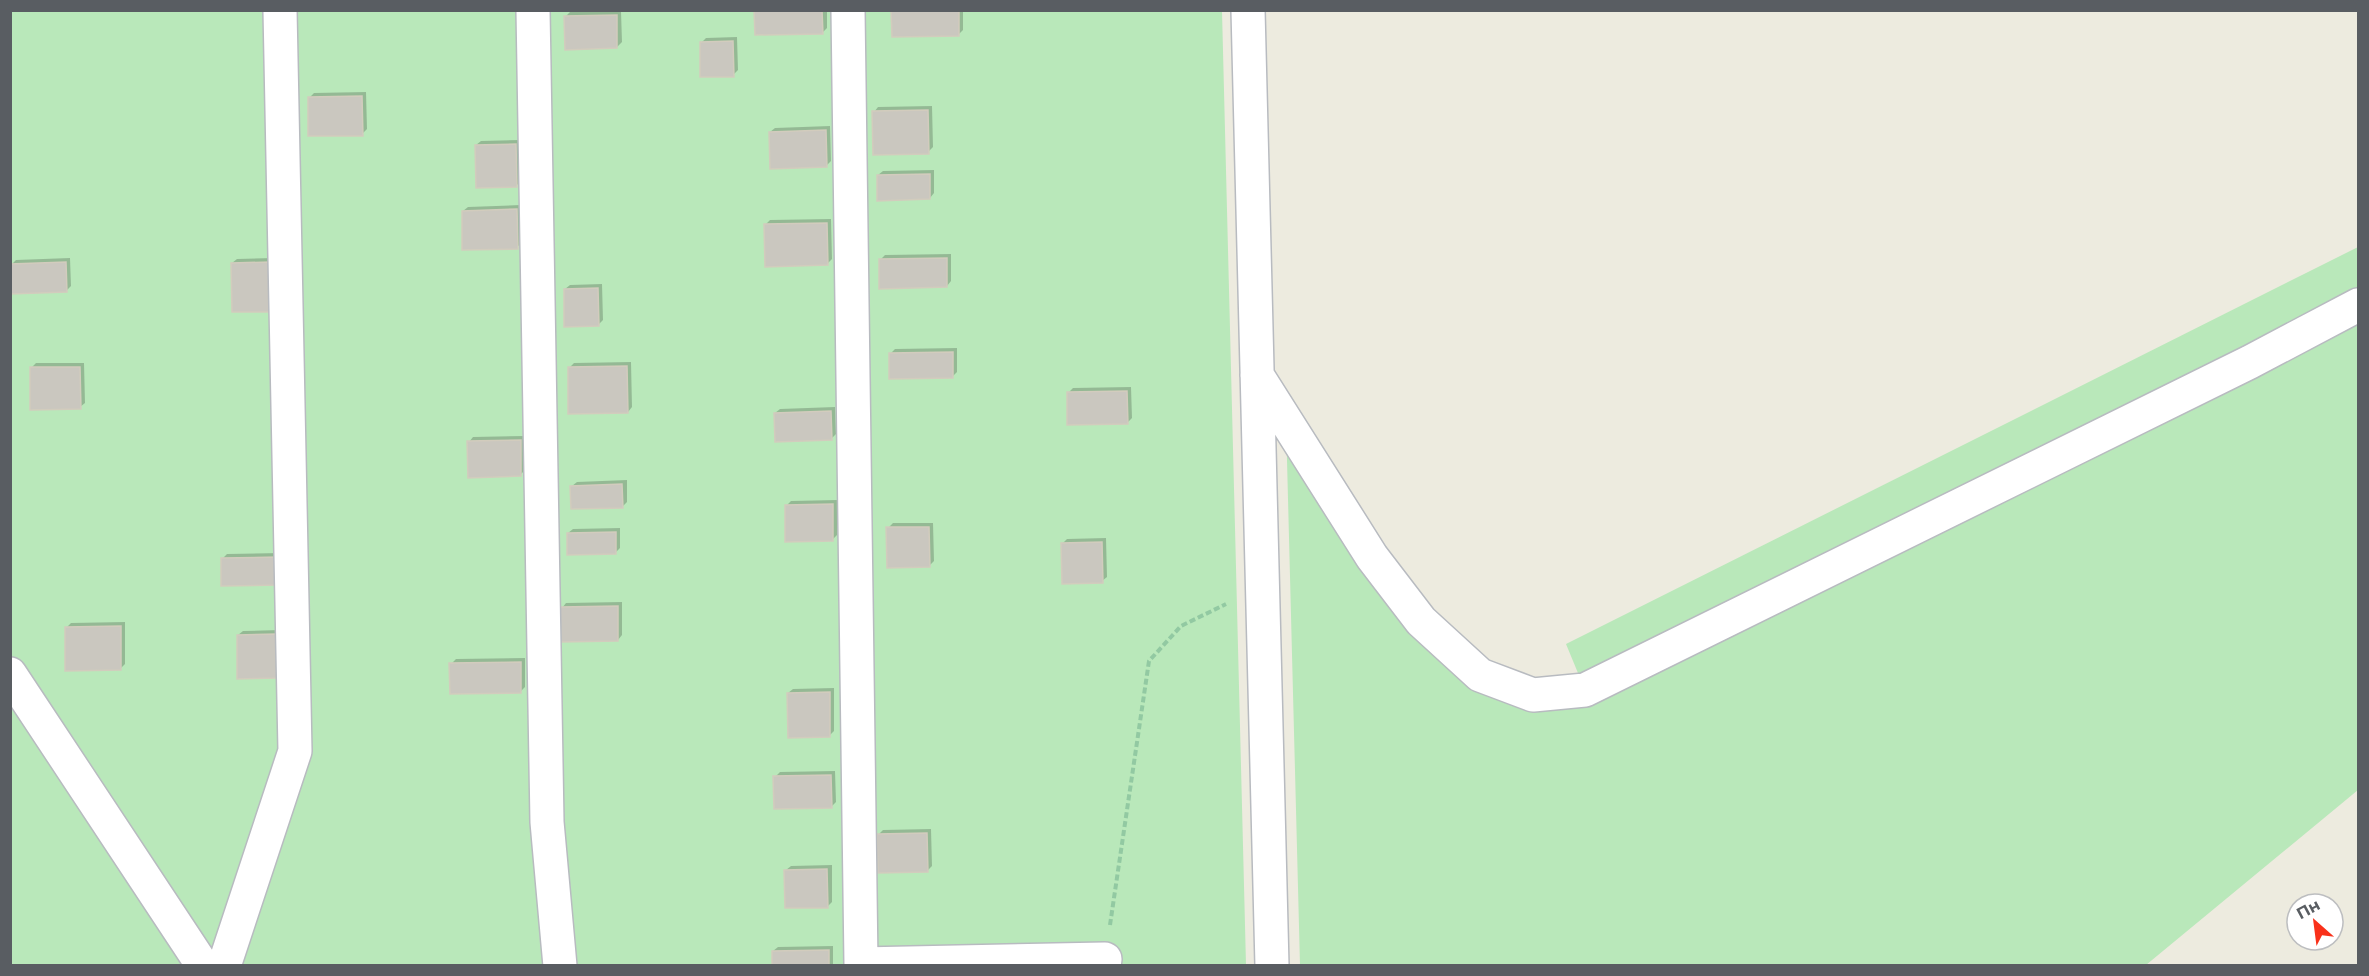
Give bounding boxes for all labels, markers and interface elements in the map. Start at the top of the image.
north arrow [2285,892,2345,952]
text: Пн [2293,895,2323,923]

